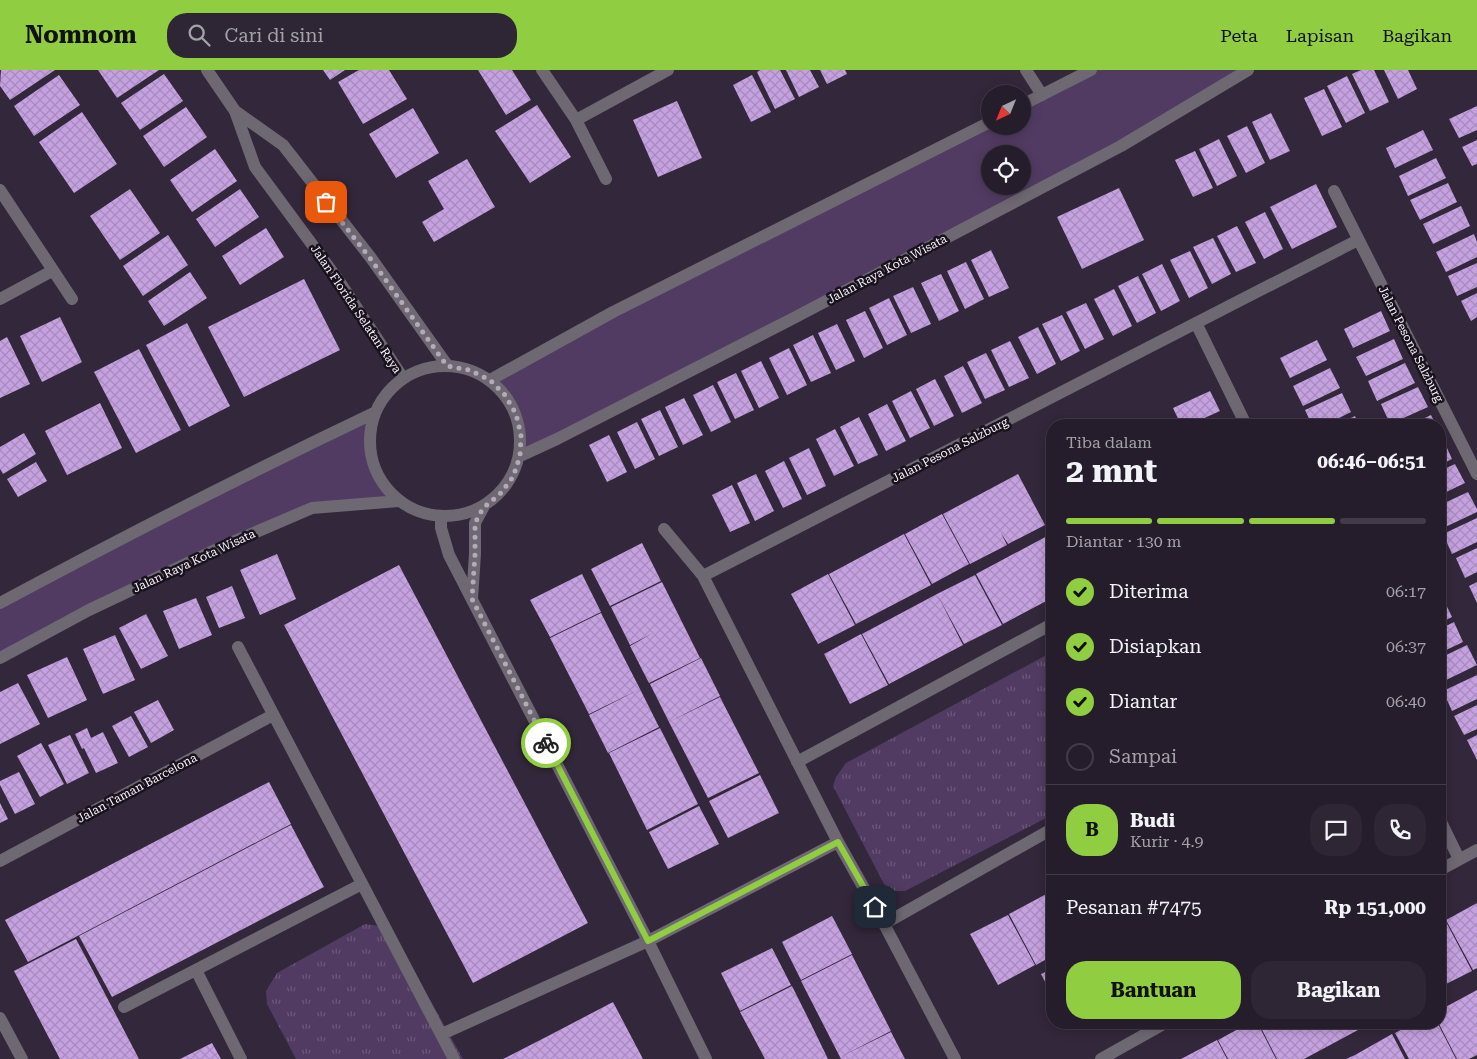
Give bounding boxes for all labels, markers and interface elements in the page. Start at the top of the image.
search box [167,13,517,58]
text: Nomnom [25,21,137,49]
icon: search [185,21,213,49]
text: Cari di sini [225,24,324,47]
text: Peta [1220,25,1258,46]
text: Lapisan [1286,25,1354,46]
text: Bagikan [1382,25,1452,46]
north arrow [981,85,1031,135]
map controls [981,85,1031,195]
button: locate [981,145,1031,195]
pin [305,181,347,223]
icon: bag [312,188,340,216]
street label: Jalan Raya Kota Wisata [825,231,950,307]
street label: Jalan Florida Selatan Raya [308,242,405,376]
street label: Jalan Pesona Salzburg [1376,284,1446,405]
street label: Jalan Pesona Salzburg [890,415,1011,485]
text: Tiba dalam [1066,433,1152,452]
text: 06:46–06:51 [1317,450,1426,473]
text: 2 mnt [1066,452,1157,490]
street label: Jalan Raya Kota Wisata [130,526,258,596]
text: Diantar · 130 m [1066,532,1181,551]
icon: check [1066,578,1094,606]
text: Diterima [1109,580,1189,603]
text: 06:17 [1386,582,1426,601]
icon: check [1066,633,1094,661]
text: Disiapkan [1109,635,1202,658]
text: 06:37 [1386,637,1426,656]
icon: check [1066,688,1094,716]
text: Diantar [1109,690,1177,713]
text: 06:40 [1386,692,1426,711]
courier [521,718,571,768]
icon: bike [532,729,560,757]
text: Sampai [1109,745,1177,768]
street label: Jalan Taman Barcelona [75,750,200,826]
button: chat [1310,804,1362,856]
button: phone [1374,804,1426,856]
text: Budi [1130,809,1175,832]
text: B [1085,818,1099,841]
text: Kurir · 4.9 [1130,832,1204,851]
pin [854,886,896,928]
icon: home [861,893,889,921]
text: Pesanan #7475 [1066,896,1202,919]
text: Rp 151,000 [1324,896,1426,919]
button: Bantuan [1066,961,1241,1019]
button: Bagikan [1251,961,1426,1019]

